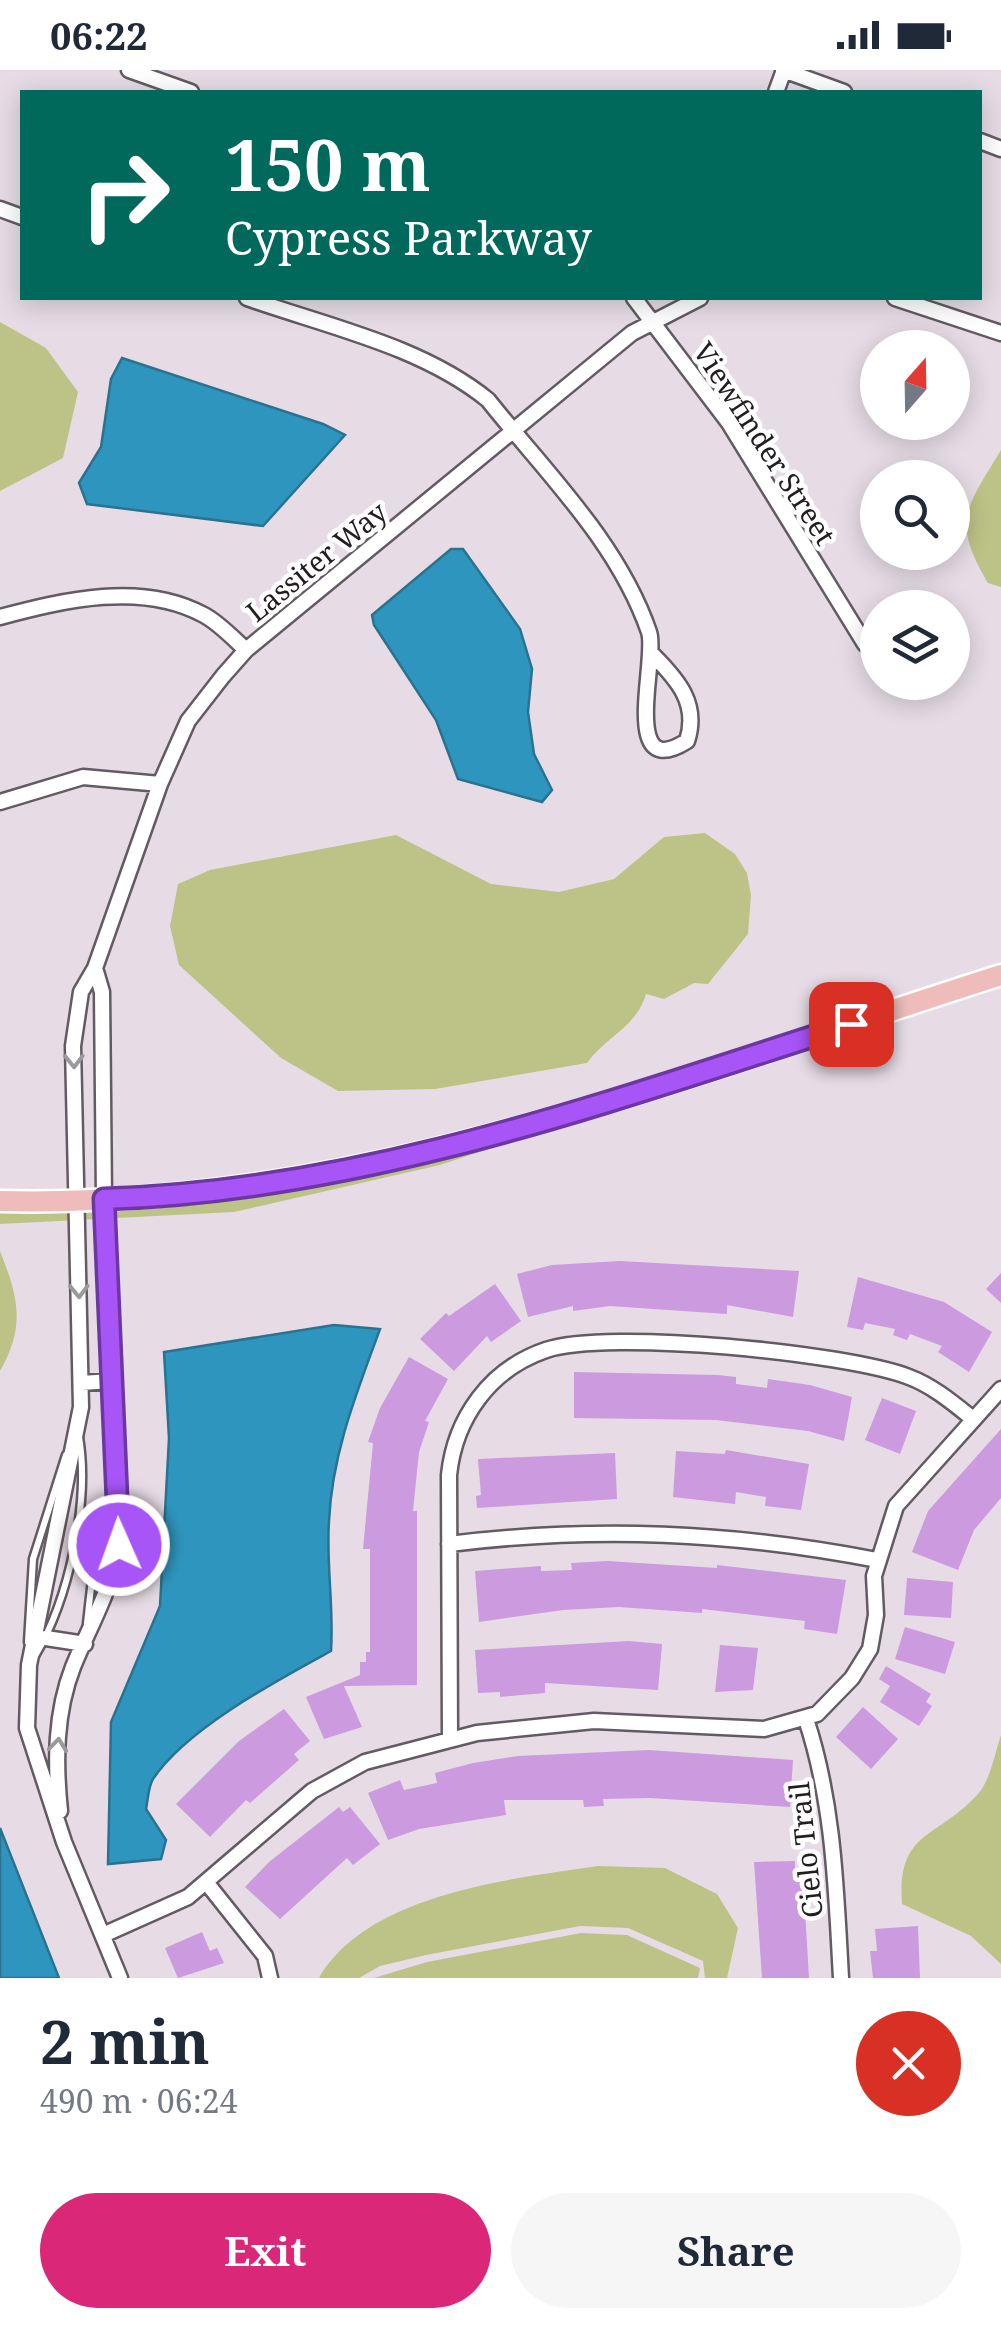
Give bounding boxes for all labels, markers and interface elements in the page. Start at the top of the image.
text: 06:22 [50,9,147,61]
text: 150 m [225,116,431,212]
icon: right [60,130,190,260]
text: Cypress Parkway [225,207,592,268]
north arrow [860,330,970,440]
map controls [860,330,970,700]
street label: Viewfinder Street [685,334,845,552]
button: search [860,460,970,570]
street label: Lassiter Way [238,492,395,630]
button: layers [860,590,970,700]
pin [809,982,894,1067]
icon: arrive [824,997,879,1052]
one-way arrow [63,1054,84,1070]
one-way arrow [69,1284,90,1300]
position arrow [67,1493,171,1597]
one-way arrow [47,1737,68,1753]
street label: Cielo Trail [779,1780,831,1920]
text: 2 min [40,2000,210,2082]
button: close [856,2011,961,2116]
text: 490 m · 06:24 [40,2079,238,2122]
button: Exit [40,2193,491,2308]
button: Share [511,2193,961,2308]

